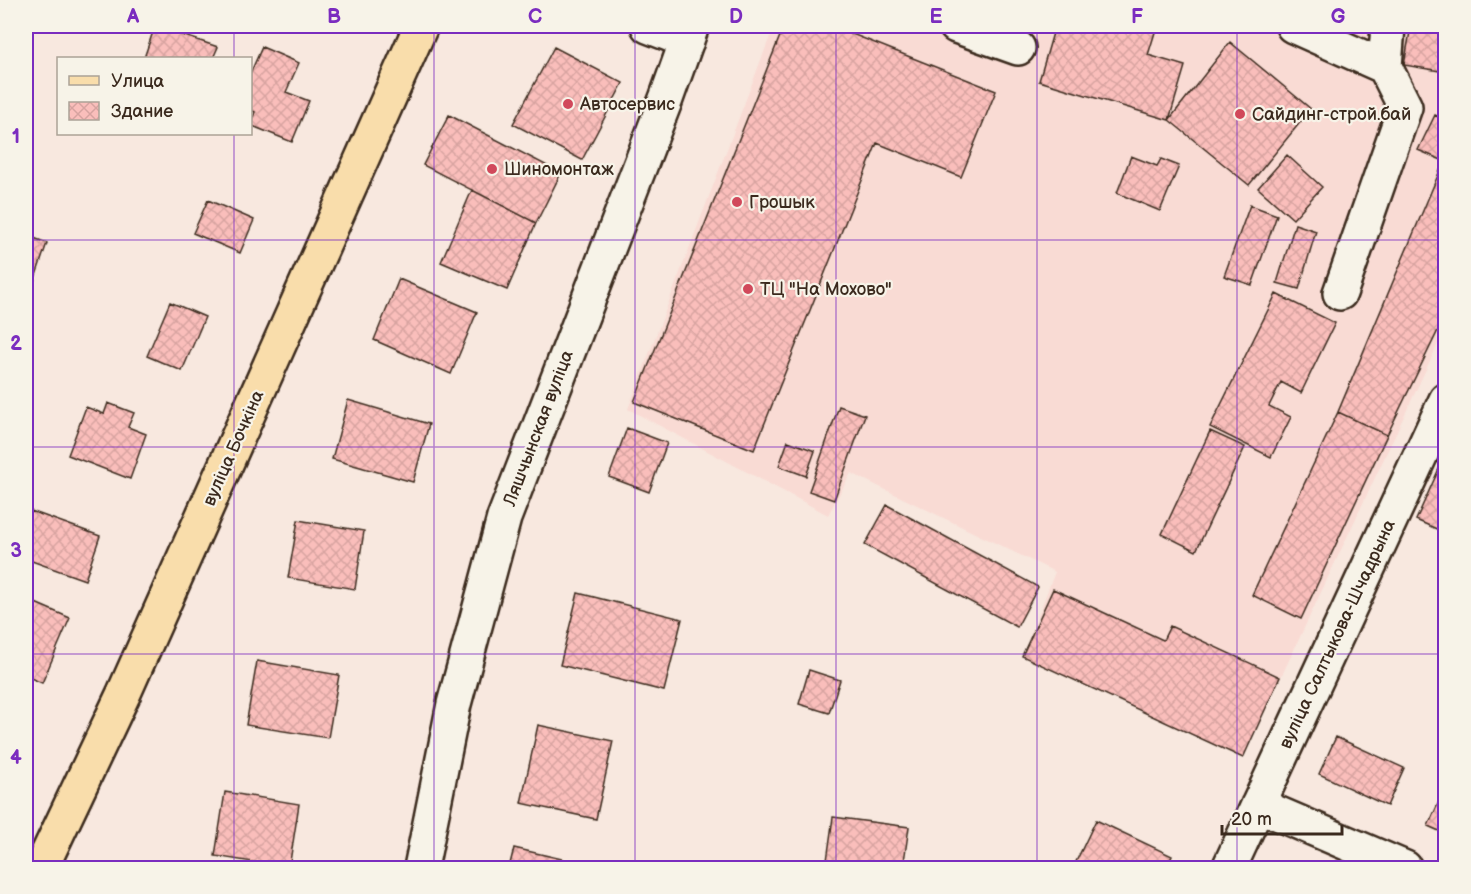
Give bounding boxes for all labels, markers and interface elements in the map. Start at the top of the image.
text: A [126,5,140,29]
text: B [327,5,341,29]
text: C [528,5,542,29]
text: D [729,5,743,29]
text: E [930,5,943,29]
text: F [1131,5,1143,29]
text: G [1331,5,1346,29]
legend [57,57,252,135]
text: Улица [111,71,165,92]
place label: Автосервис [579,94,675,115]
marker: Автосервис [561,97,575,111]
text: Здание [111,101,173,122]
place label: Сайдинг-строй.бай [1252,104,1411,125]
marker: Сайдинг-строй.бай [1233,107,1247,121]
text: 1 [12,125,20,149]
place label: Шиномонтаж [504,159,614,180]
marker: Шиномонтаж [485,162,499,176]
place label: Грошык [749,192,815,213]
marker: Грошык [730,195,744,209]
place label: ТЦ "На Мохово" [760,279,892,300]
marker: ТЦ "На Мохово" [741,282,755,296]
text: 2 [10,332,22,356]
street label: Ляшчынская вуліца [499,347,578,510]
street label: вуліца Бочкіна [199,387,269,509]
street label: вуліца Салтыкова-Шчадрына [1275,516,1400,752]
text: 3 [10,539,22,563]
text: 4 [10,746,22,770]
scale bar [1222,798,1342,836]
text: 20 m [1231,809,1272,830]

